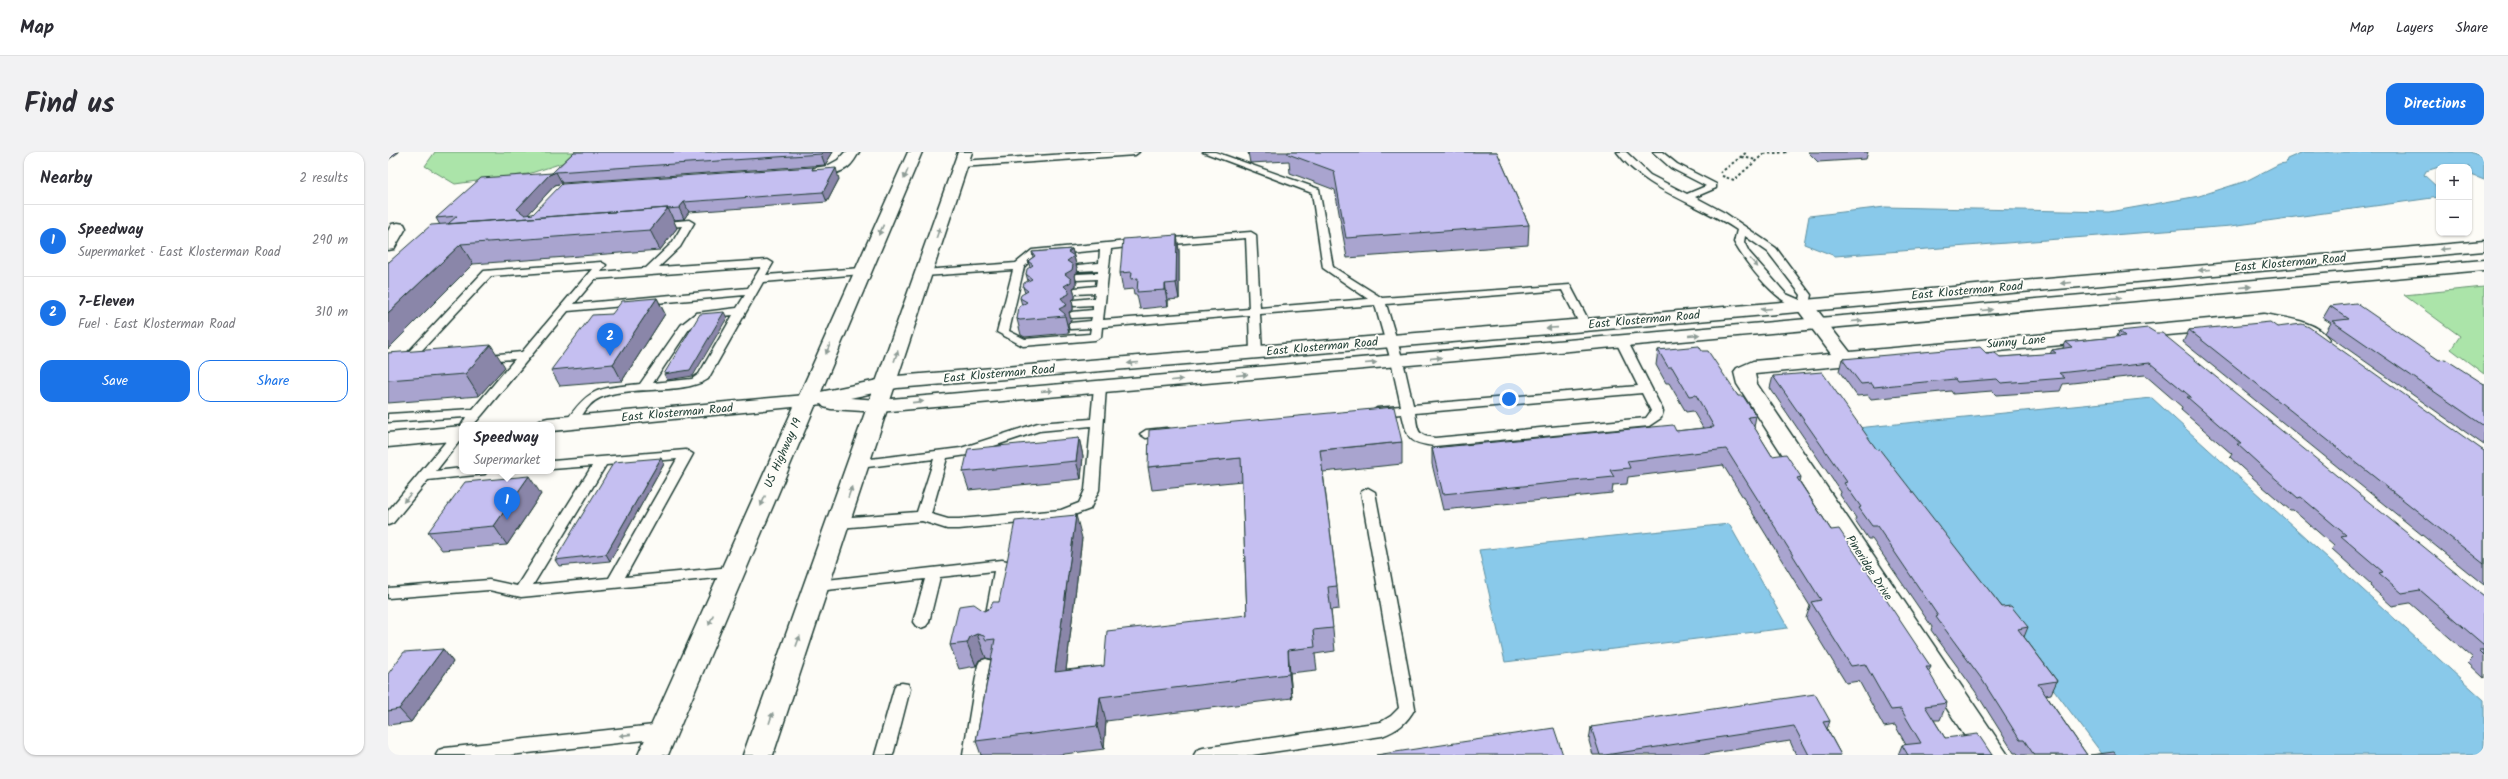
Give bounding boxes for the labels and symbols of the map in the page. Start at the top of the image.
one-way arrow [903,168,909,180]
one-way arrow [878,225,884,236]
one-way arrow [935,227,941,239]
one-way arrow [2439,246,2451,253]
street label: East Klosterman Road [2233,249,2348,277]
one-way arrow [1749,258,1759,268]
one-way arrow [2198,267,2210,274]
street label: East Klosterman Road [1910,277,2025,305]
one-way arrow [2060,279,2072,286]
one-way arrow [2240,283,2252,290]
one-way arrow [2110,295,2122,301]
street label: East Klosterman Road [1587,306,1702,334]
one-way arrow [1760,306,1772,313]
one-way arrow [1981,306,1993,313]
one-way arrow [1851,318,1863,325]
pin: 2 [597,323,623,356]
one-way arrow [1546,324,1558,331]
street label: Sunny Lane [1986,330,2047,354]
one-way arrow [1688,332,1700,339]
street label: East Klosterman Road [1265,333,1380,361]
one-way arrow [825,344,831,356]
one-way arrow [893,350,899,362]
one-way arrow [1430,354,1442,361]
one-way arrow [1127,359,1139,366]
street label: East Klosterman Road [942,360,1057,388]
one-way arrow [1365,360,1377,367]
one-way arrow [1236,371,1248,378]
one-way arrow [1171,377,1183,384]
one-way arrow [1041,388,1053,395]
your location [1499,389,1519,409]
street label: East Klosterman Road [620,399,735,427]
one-way arrow [912,399,924,406]
street label: US Highway 19 [759,415,807,491]
one-way arrow [847,485,853,497]
pin: 1 [494,487,520,520]
one-way arrow [402,492,411,503]
one-way arrow [759,496,765,508]
street label: Pineridge Drive [1841,531,1898,605]
one-way arrow [708,615,714,626]
one-way arrow [795,635,801,647]
one-way arrow [768,712,774,724]
one-way arrow [619,732,631,739]

